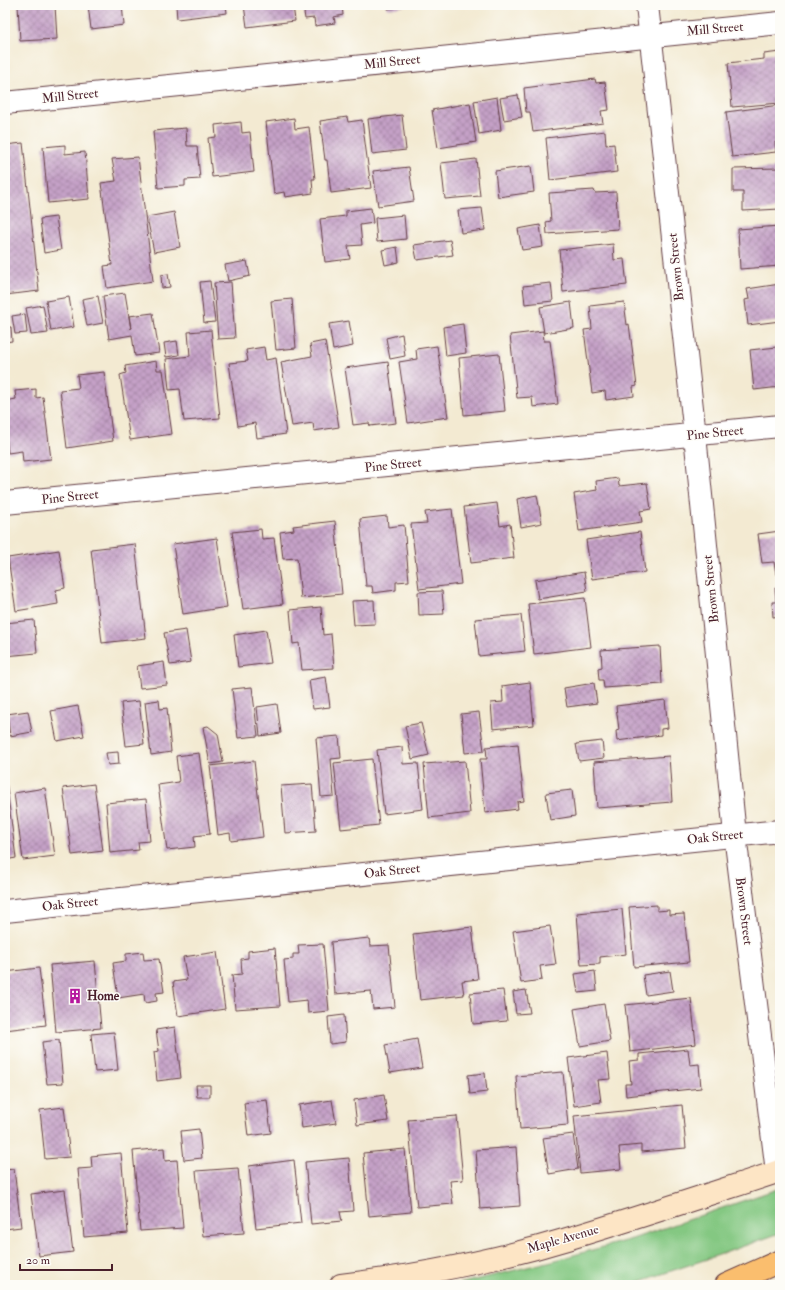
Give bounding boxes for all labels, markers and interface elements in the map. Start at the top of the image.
street label: Mill Street [686,19,744,39]
street label: Mill Street [363,51,421,73]
street label: Mill Street [41,85,99,107]
street label: Brown Street [664,232,688,302]
street label: Pine Street [686,422,744,444]
street label: Pine Street [364,454,422,476]
street label: Pine Street [41,486,99,508]
street label: Brown Street [699,554,723,624]
street label: Oak Street [686,826,744,848]
street label: Oak Street [363,860,421,882]
street label: Brown Street [732,876,756,946]
street label: Oak Street [41,893,99,915]
building icon: Home [66,987,84,1005]
place label: Home [87,988,120,1004]
street label: Maple Avenue [526,1221,601,1258]
scale bar [20,1246,112,1272]
text: 20 m [26,1253,51,1268]

